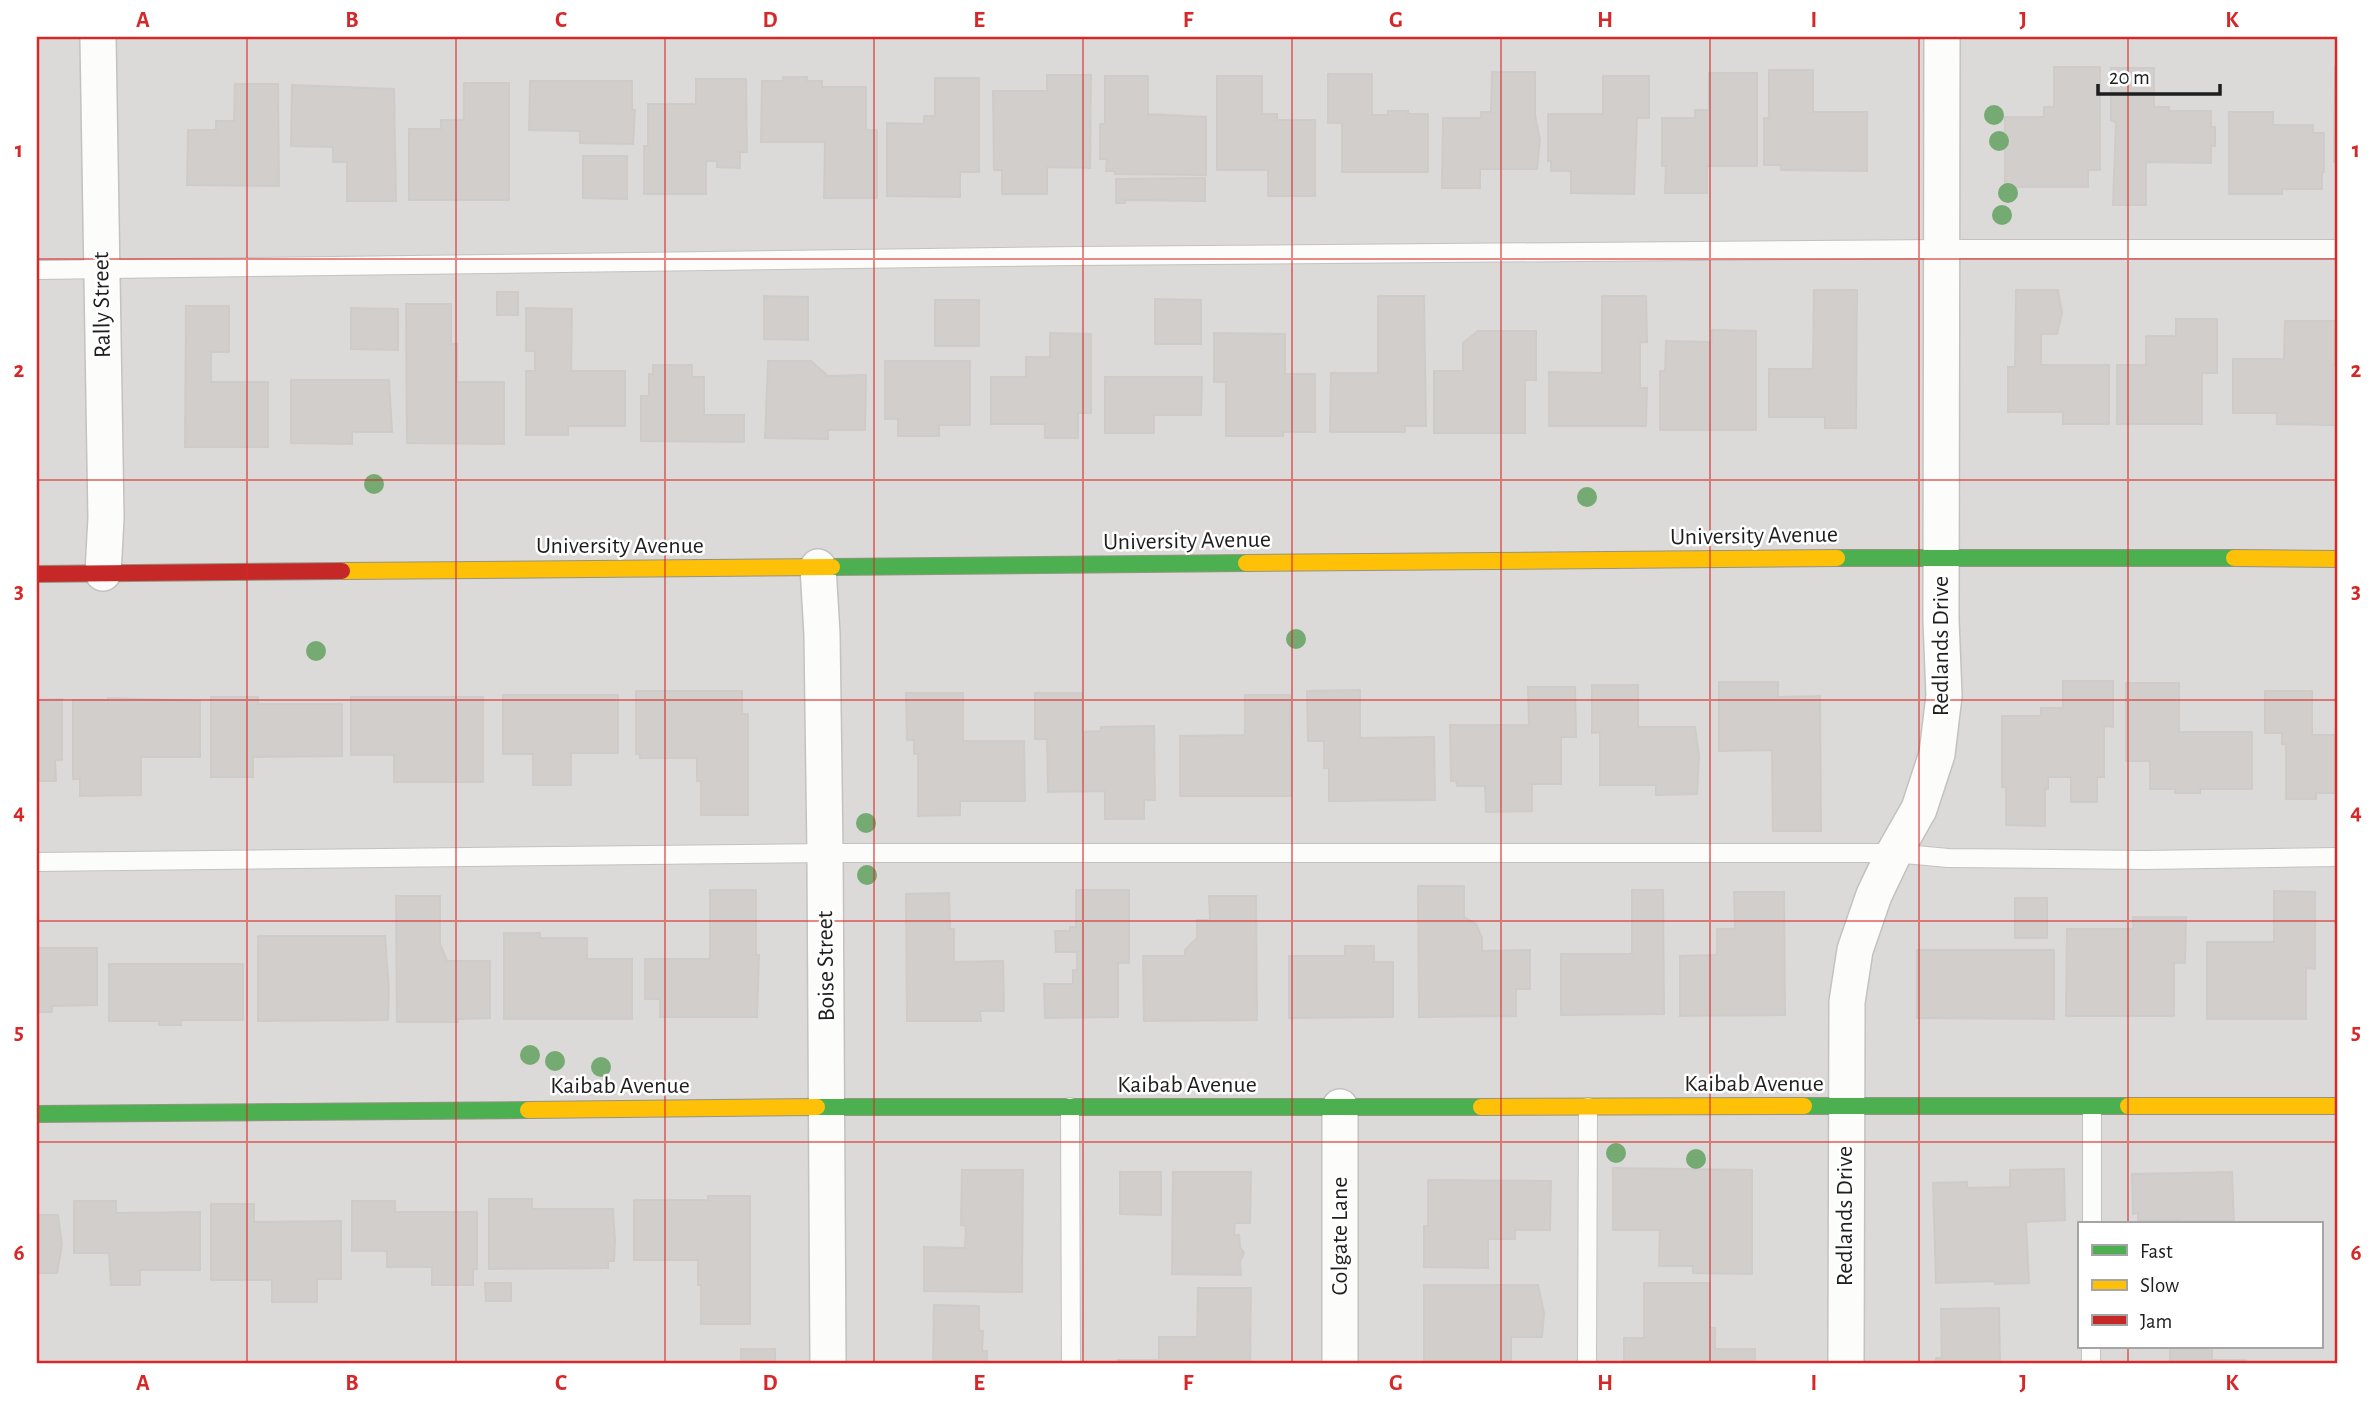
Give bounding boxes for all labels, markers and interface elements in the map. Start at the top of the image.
text: A [136,9,150,32]
text: B [345,9,359,32]
text: C [555,9,567,32]
text: D [762,9,778,32]
text: E [973,9,985,32]
text: F [1183,9,1194,32]
text: G [1389,9,1403,32]
text: H [1597,9,1613,32]
text: I [1811,9,1817,32]
text: J [2019,9,2027,32]
text: K [2225,9,2239,32]
scale bar [2098,52,2221,96]
text: 20 m [2109,67,2150,88]
text: 1 [15,139,23,162]
text: 1 [2352,139,2360,162]
street label: Rally Street [89,251,115,358]
text: 2 [14,359,25,382]
text: 2 [2351,359,2362,382]
street label: University Avenue [1670,523,1838,549]
street label: University Avenue [1103,528,1271,554]
street label: University Avenue [536,534,704,558]
street label: Redlands Drive [1929,576,1953,716]
text: 3 [14,580,24,603]
text: 3 [2351,580,2361,603]
text: 4 [13,801,25,824]
text: 4 [2350,801,2362,824]
street label: Boise Street [813,910,839,1022]
text: 5 [14,1021,24,1044]
text: 5 [2351,1021,2361,1044]
street label: Kaibab Avenue [1684,1072,1824,1096]
street label: Kaibab Avenue [1117,1073,1257,1097]
street label: Kaibab Avenue [550,1074,690,1098]
street label: Redlands Drive [1833,1146,1857,1286]
street label: Colgate Lane [1328,1177,1352,1295]
legend [2078,1222,2322,1348]
text: Fast [2140,1241,2173,1262]
text: 6 [13,1242,25,1265]
text: 6 [2350,1242,2362,1265]
text: Slow [2140,1275,2179,1296]
text: Jam [2140,1311,2172,1332]
text: A [136,1372,150,1395]
text: B [345,1372,359,1395]
text: C [555,1372,567,1395]
text: D [762,1372,778,1395]
text: E [973,1372,985,1395]
text: F [1183,1372,1194,1395]
text: G [1389,1372,1403,1395]
text: H [1597,1372,1613,1395]
text: I [1811,1372,1817,1395]
text: J [2019,1372,2027,1395]
text: K [2225,1372,2239,1395]

